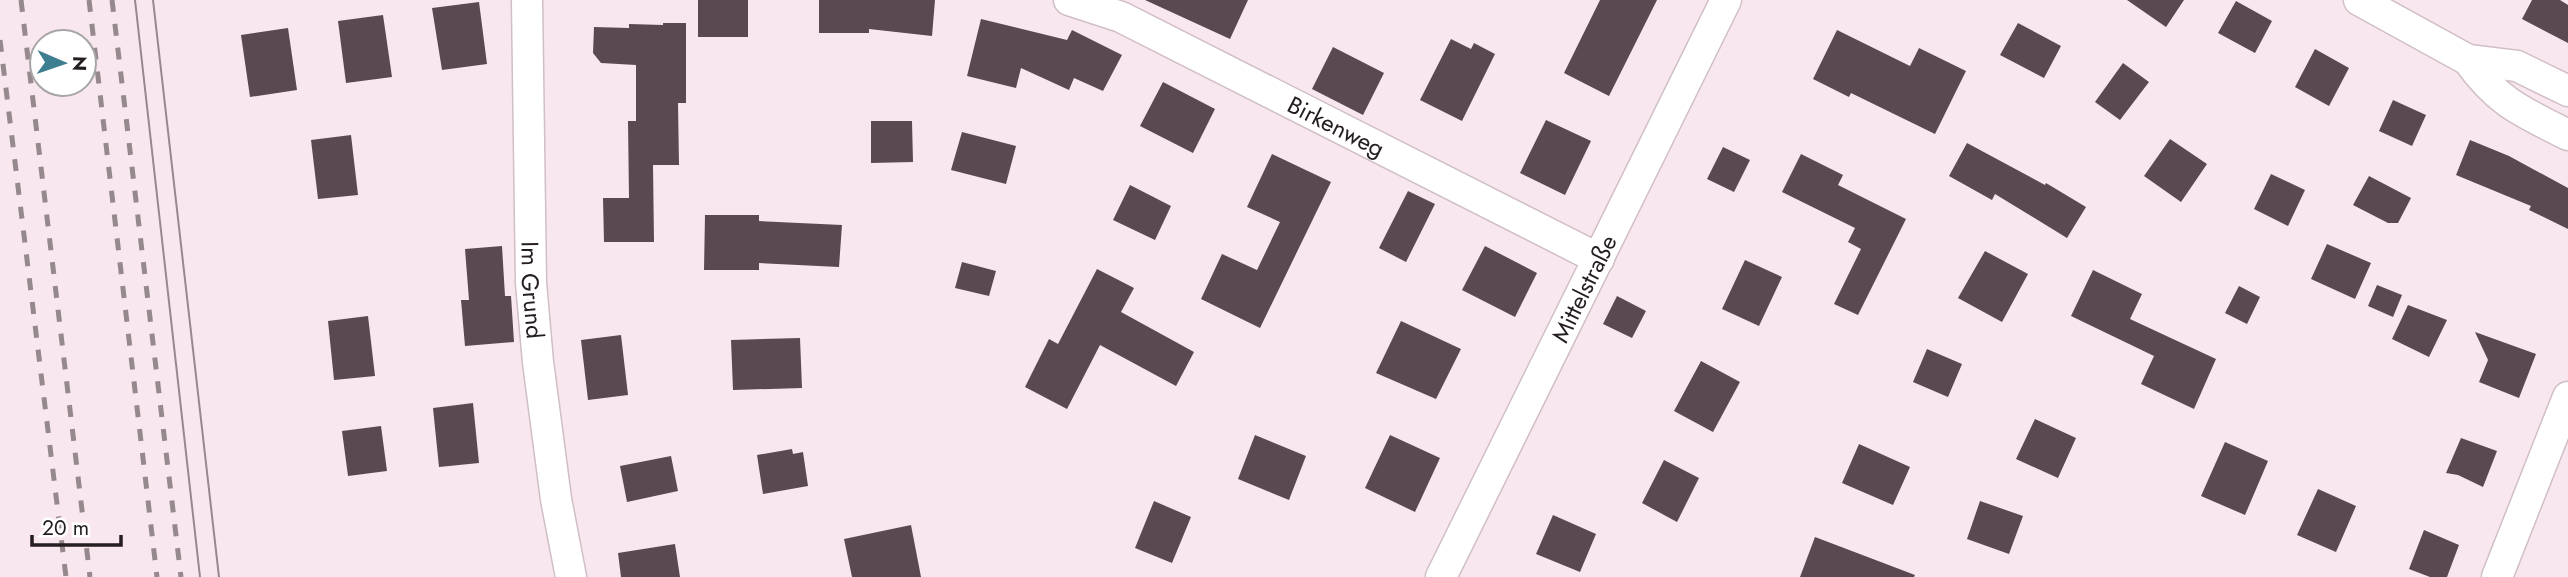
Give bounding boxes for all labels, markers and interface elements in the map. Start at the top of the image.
north arrow [28,28,98,98]
text: N [66,56,93,72]
street label: Birkenweg [1282,87,1391,165]
street label: Mittelstraße [1542,228,1625,348]
street label: Im Grund [513,241,553,340]
scale bar [32,504,121,548]
text: 20 m [42,513,89,543]

